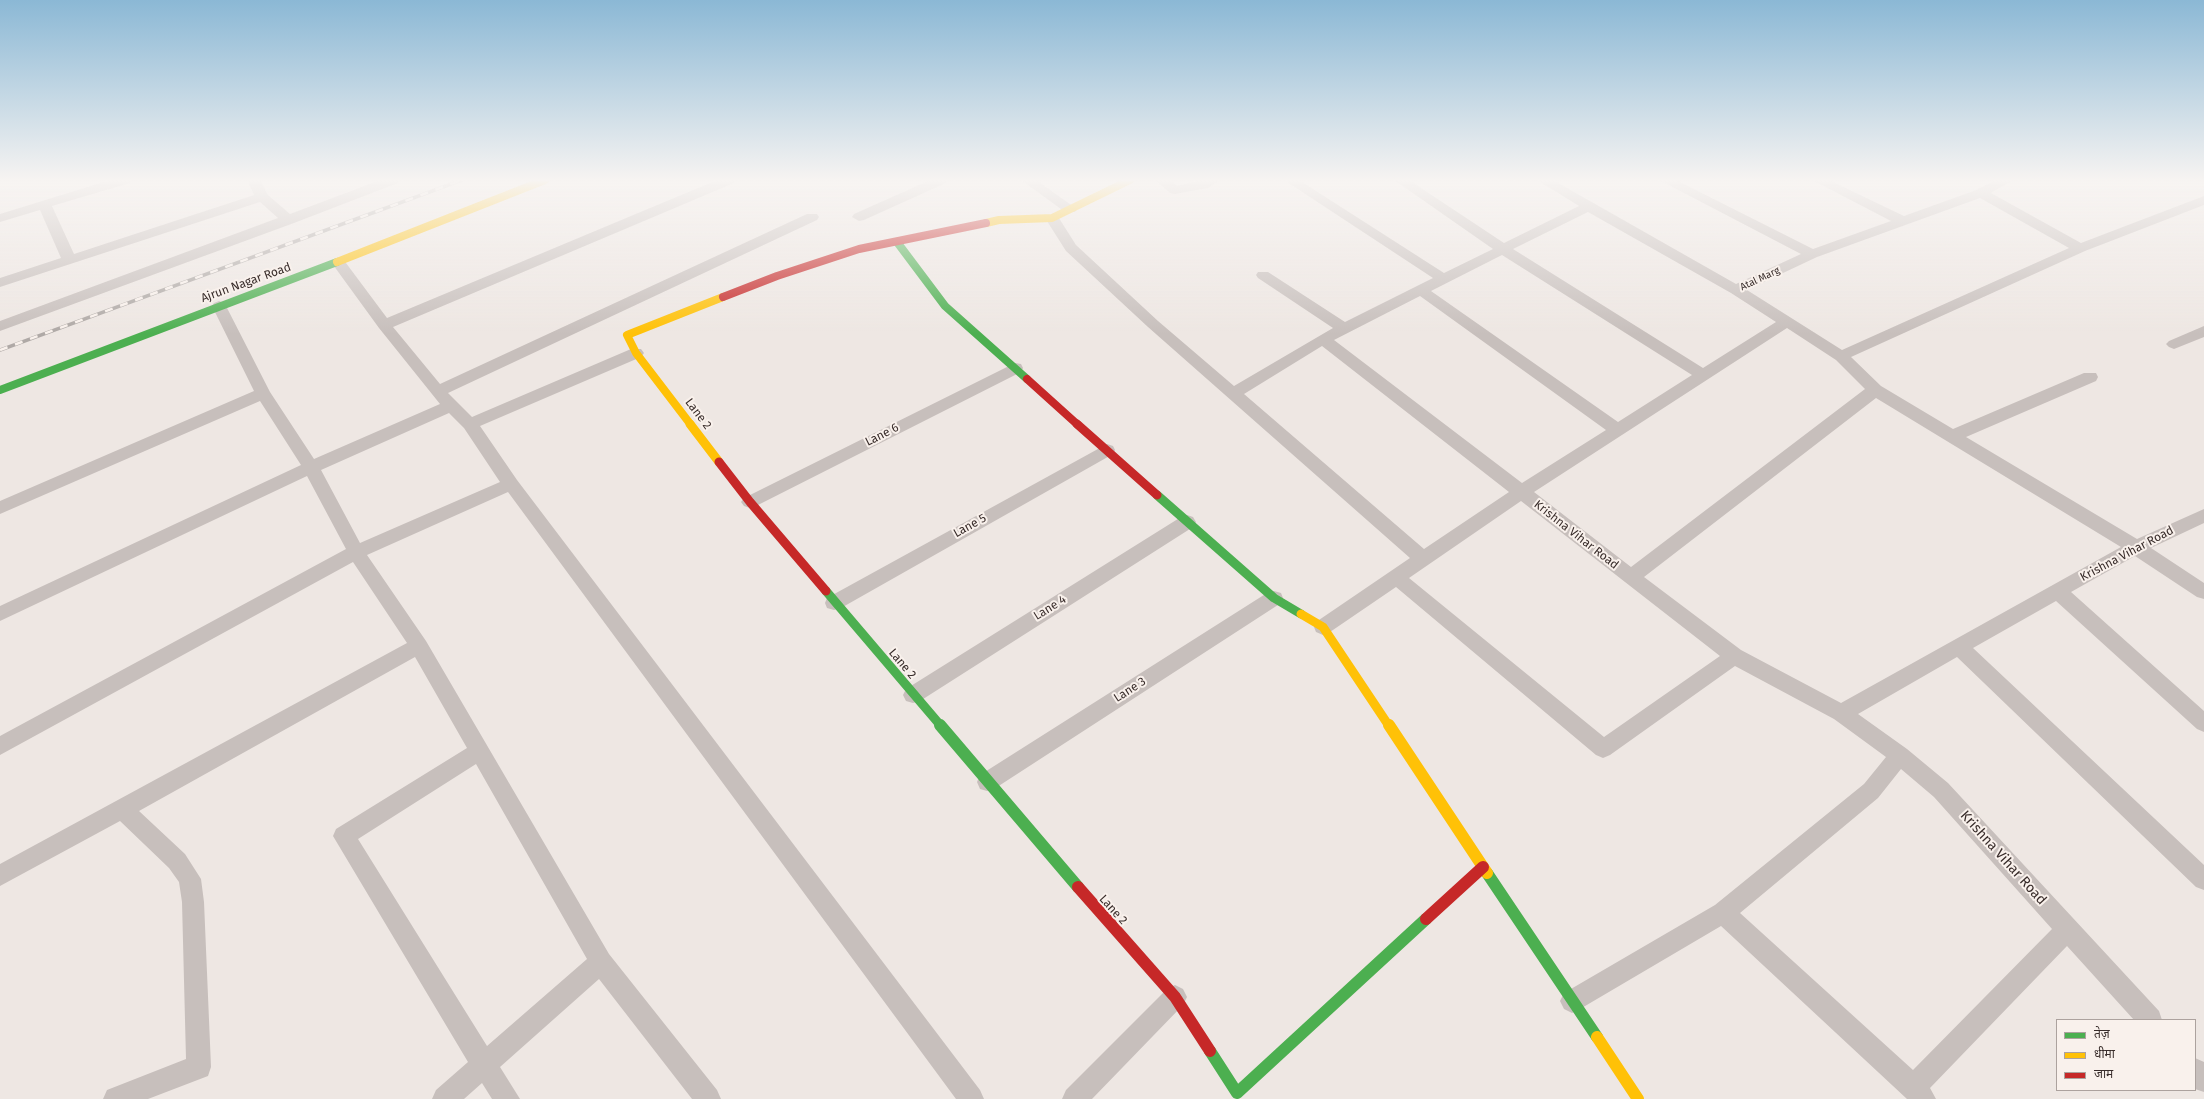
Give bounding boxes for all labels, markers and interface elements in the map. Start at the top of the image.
street label: Ajrun Nagar Road [199,260,293,306]
street label: Atal Marg [1738,265,1782,293]
street label: Lane 2 [682,396,714,432]
street label: Lane 6 [863,421,901,449]
street label: Krishna Vihar Road [1531,497,1621,573]
street label: Lane 5 [951,511,989,541]
street label: Krishna Vihar Road [2078,523,2176,585]
street label: Lane 4 [1031,592,1069,624]
street label: Lane 2 [885,646,919,682]
street label: Lane 3 [1111,674,1149,706]
street label: Krishna Vihar Road [1956,807,2050,909]
street label: Lane 2 [1096,892,1130,928]
legend [2056,1019,2196,1091]
text: तेज़ [2094,1027,2110,1041]
text: धीमा [2094,1047,2115,1061]
text: जाम [2094,1067,2113,1081]

